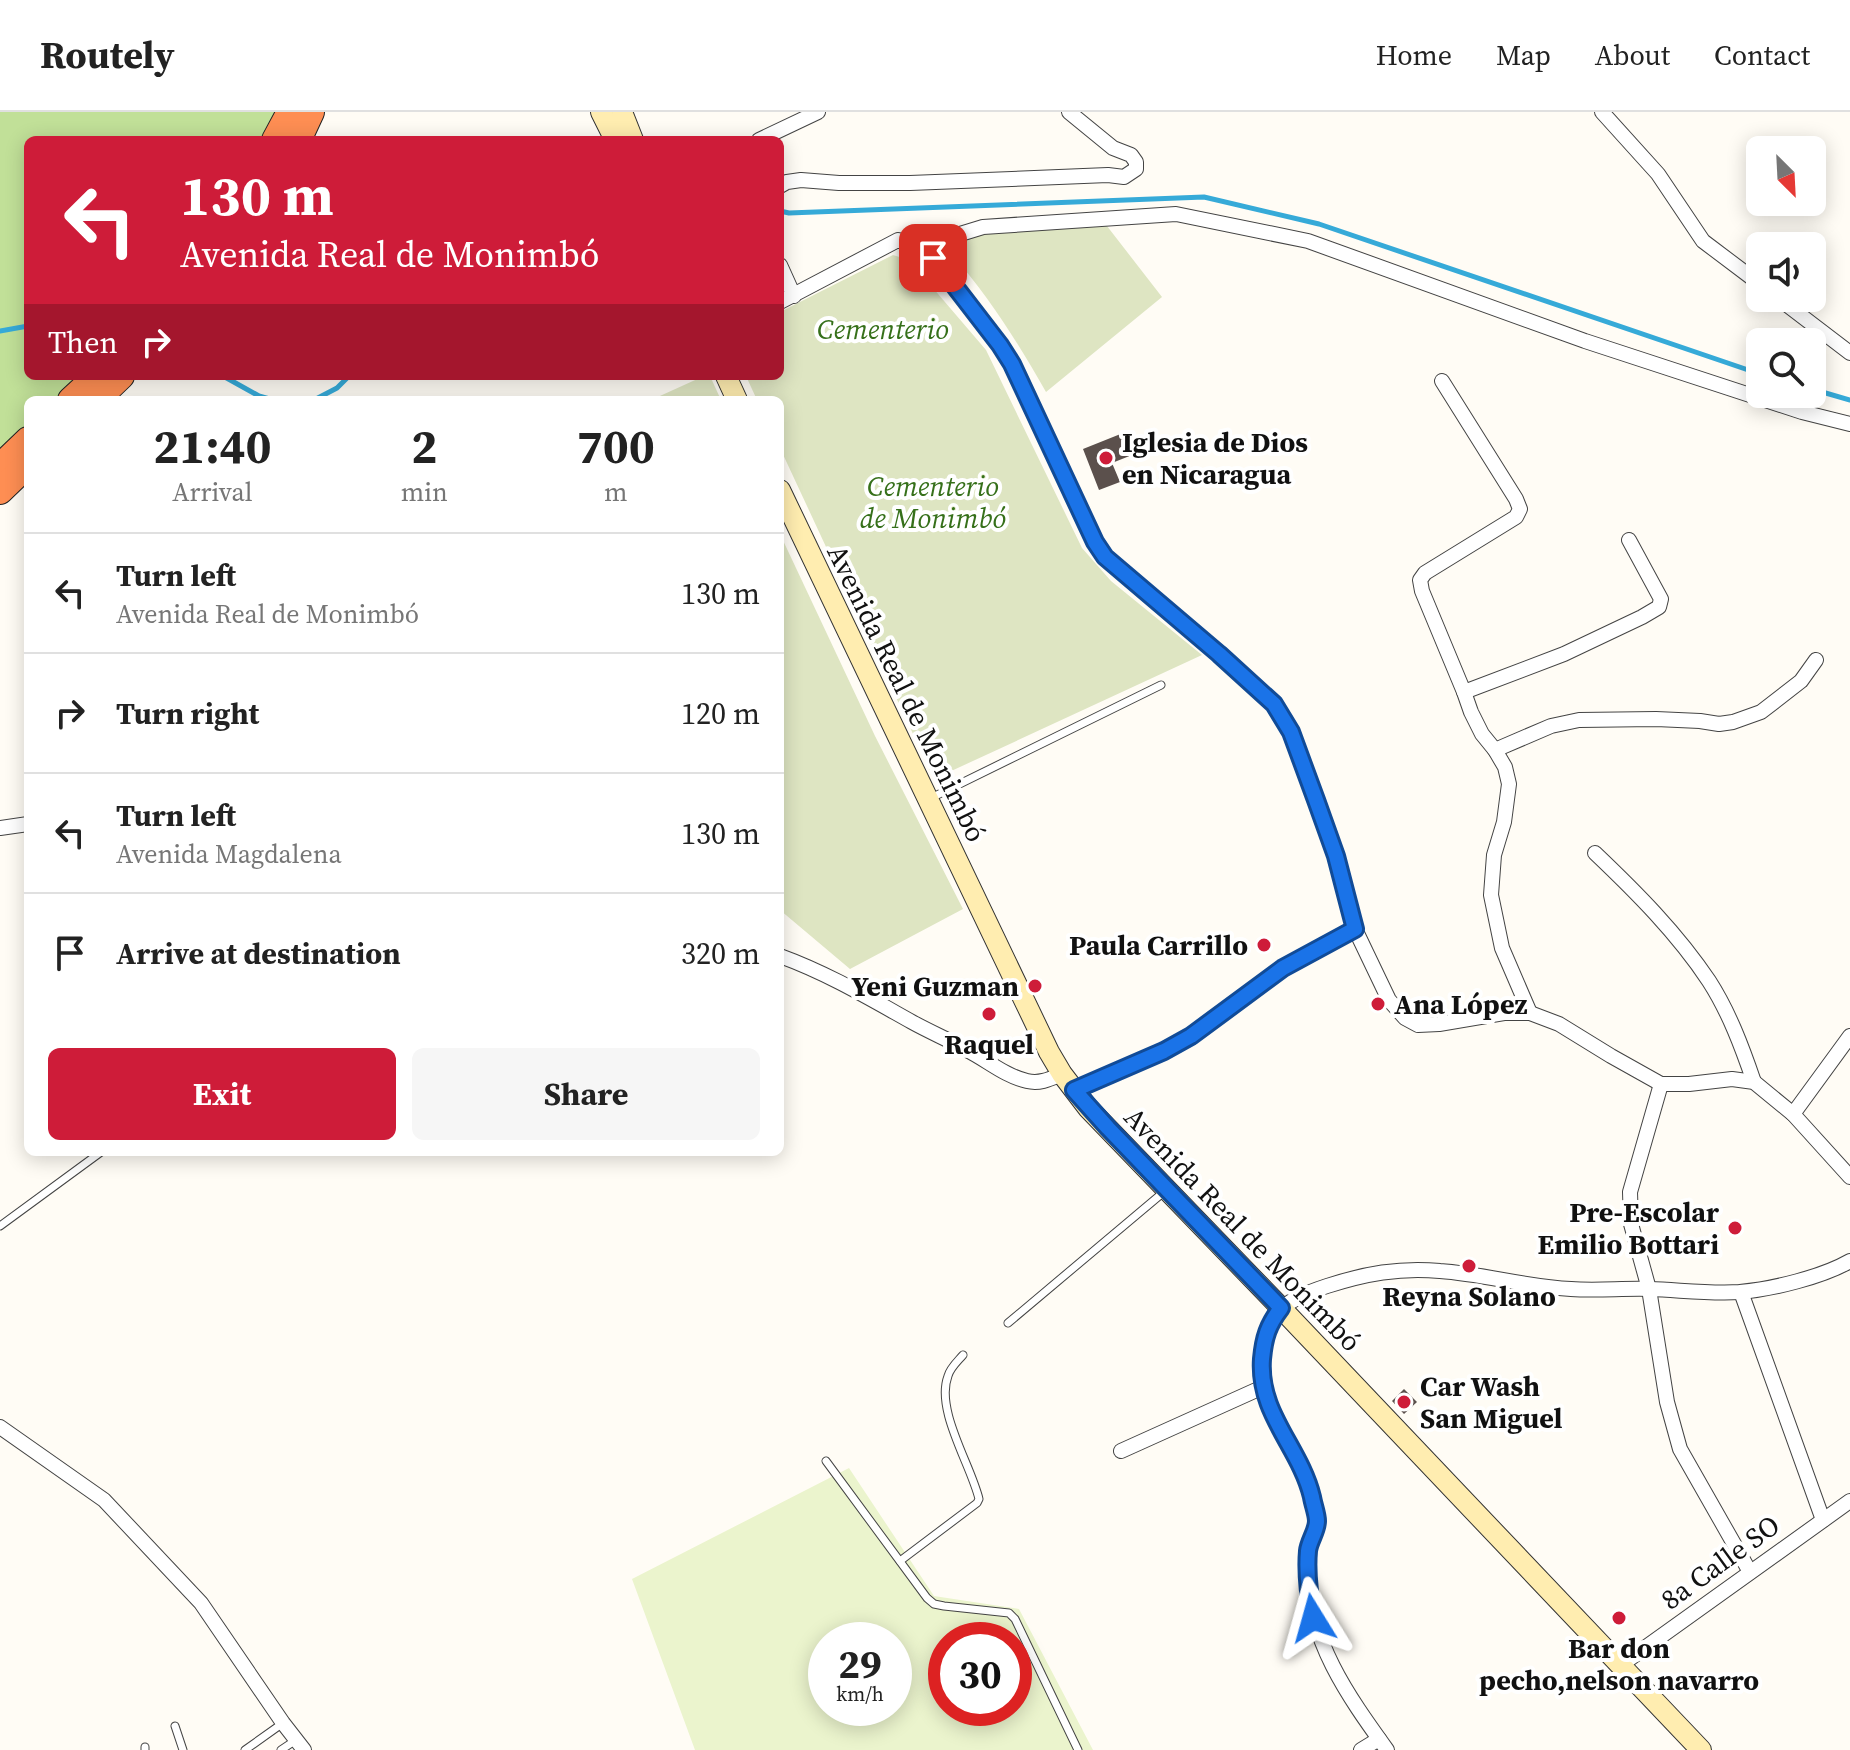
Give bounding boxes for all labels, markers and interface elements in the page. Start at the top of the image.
text: Routely [40,29,175,81]
text: Home [1376,36,1452,74]
text: Map [1496,36,1551,74]
text: About [1595,36,1670,74]
text: Contact [1714,36,1810,74]
north arrow [1746,136,1826,216]
map controls [1746,136,1826,408]
text: 130 m [180,157,334,234]
icon: left [48,168,152,272]
pin [899,224,967,292]
text: Avenida Real de Monimbó [180,230,600,279]
button: sound [1746,232,1826,312]
icon: arrive [911,236,955,280]
park label: Cementerio [817,310,949,348]
icon: right [134,320,178,364]
text: Then [48,322,118,363]
button: search [1746,328,1826,408]
text: 21:40 [153,413,272,479]
text: 2 [411,413,437,479]
text: 700 [577,413,655,479]
place label: Iglesia de Dios en Nicaragua [1122,423,1308,493]
marker: Iglesia de Dios en Nicaragua [1097,449,1115,467]
park label: Cementerio de Monimbó [860,467,1006,537]
text: Arrival [172,474,253,510]
text: min [401,474,448,510]
text: m [604,474,628,510]
street label: Avenida Real de Monimbó [818,538,996,848]
text: Turn left [116,555,236,596]
icon: left [48,571,92,615]
text: 130 m [681,573,760,614]
text: Avenida Real de Monimbó [116,596,419,632]
icon: right [48,691,92,735]
text: Turn right [116,693,259,734]
text: 120 m [681,693,760,734]
text: Turn left [116,795,236,836]
icon: left [48,811,92,855]
text: 130 m [681,813,760,854]
text: Avenida Magdalena [116,836,342,872]
place label: Paula Carrillo [1069,926,1248,964]
icon: arrive [48,931,92,975]
text: Arrive at destination [116,933,401,974]
text: 320 m [681,933,760,974]
marker: Paula Carrillo [1255,936,1273,954]
place label: Yeni Guzman [851,967,1019,1005]
marker: Yeni Guzman [1026,977,1044,995]
place label: Ana López [1394,985,1527,1023]
marker: Ana López [1369,995,1387,1013]
marker: Raquel [980,1005,998,1023]
place label: Raquel [944,1025,1034,1063]
button: Exit [48,1048,396,1140]
button: Share [412,1048,760,1140]
street label: Avenida Real de Monimbó [1116,1098,1370,1360]
place label: Pre-Escolar Emilio Bottari [1538,1193,1719,1263]
marker: Pre-Escolar Emilio Bottari [1726,1219,1744,1237]
marker: Reyna Solano [1460,1257,1478,1275]
place label: Reyna Solano [1382,1277,1556,1315]
place label: Car Wash San Miguel [1420,1367,1562,1437]
marker: Car Wash San Miguel [1395,1393,1413,1411]
street label: 8a Calle SO [1653,1506,1787,1618]
position arrow [1271,1576,1355,1660]
marker: Bar don pecho,nelson navarro [1610,1609,1628,1627]
speed limit sign: 30 [928,1622,1032,1726]
place label: Bar don pecho,nelson navarro [1479,1629,1759,1699]
text: 29 [838,1637,882,1691]
text: km/h [836,1680,884,1708]

